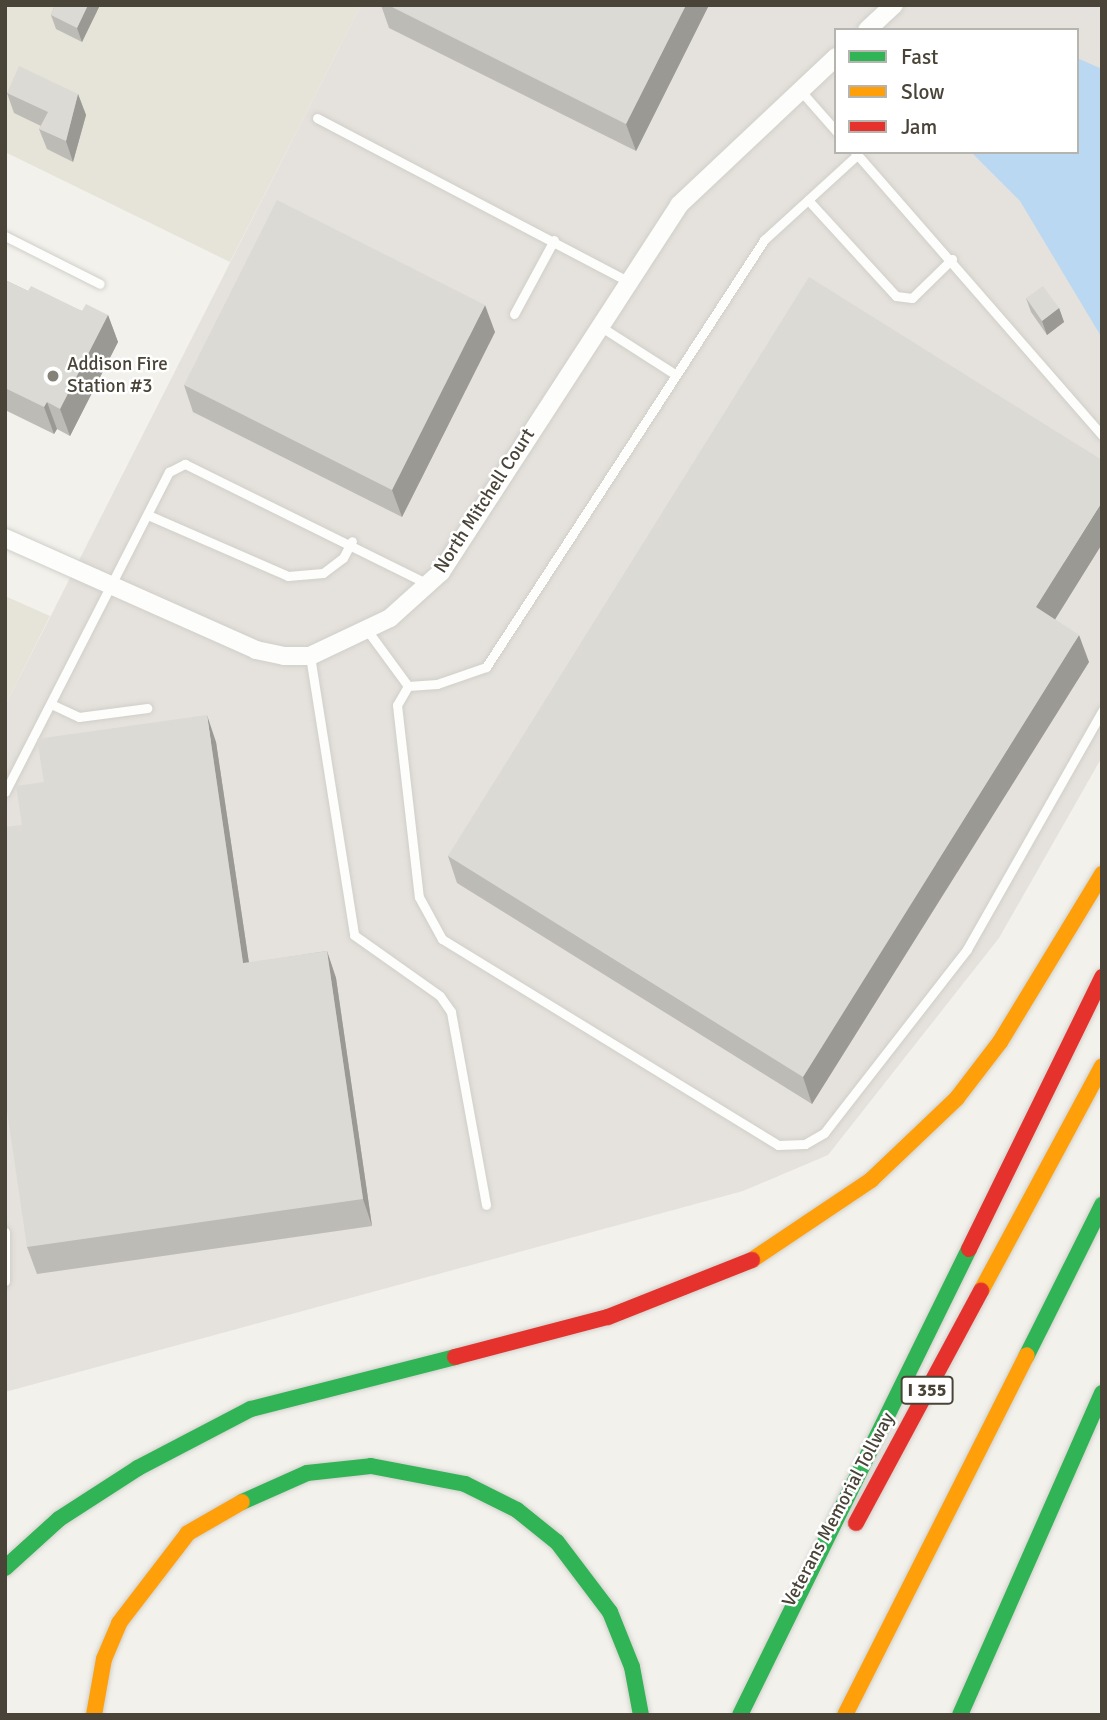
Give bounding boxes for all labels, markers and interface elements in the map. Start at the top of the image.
legend [834,28,1079,154]
text: Fast [901,44,938,70]
text: Slow [901,79,945,105]
text: Jam [901,114,937,140]
place label: Addison Fire Station #3 [67,354,168,398]
marker: Addison Fire Station #3 [45,368,61,384]
street label: North Mitchell Court [430,424,540,578]
road number: I 355 [899,1376,955,1405]
street label: Veterans Memorial Tollway [778,1409,900,1611]

